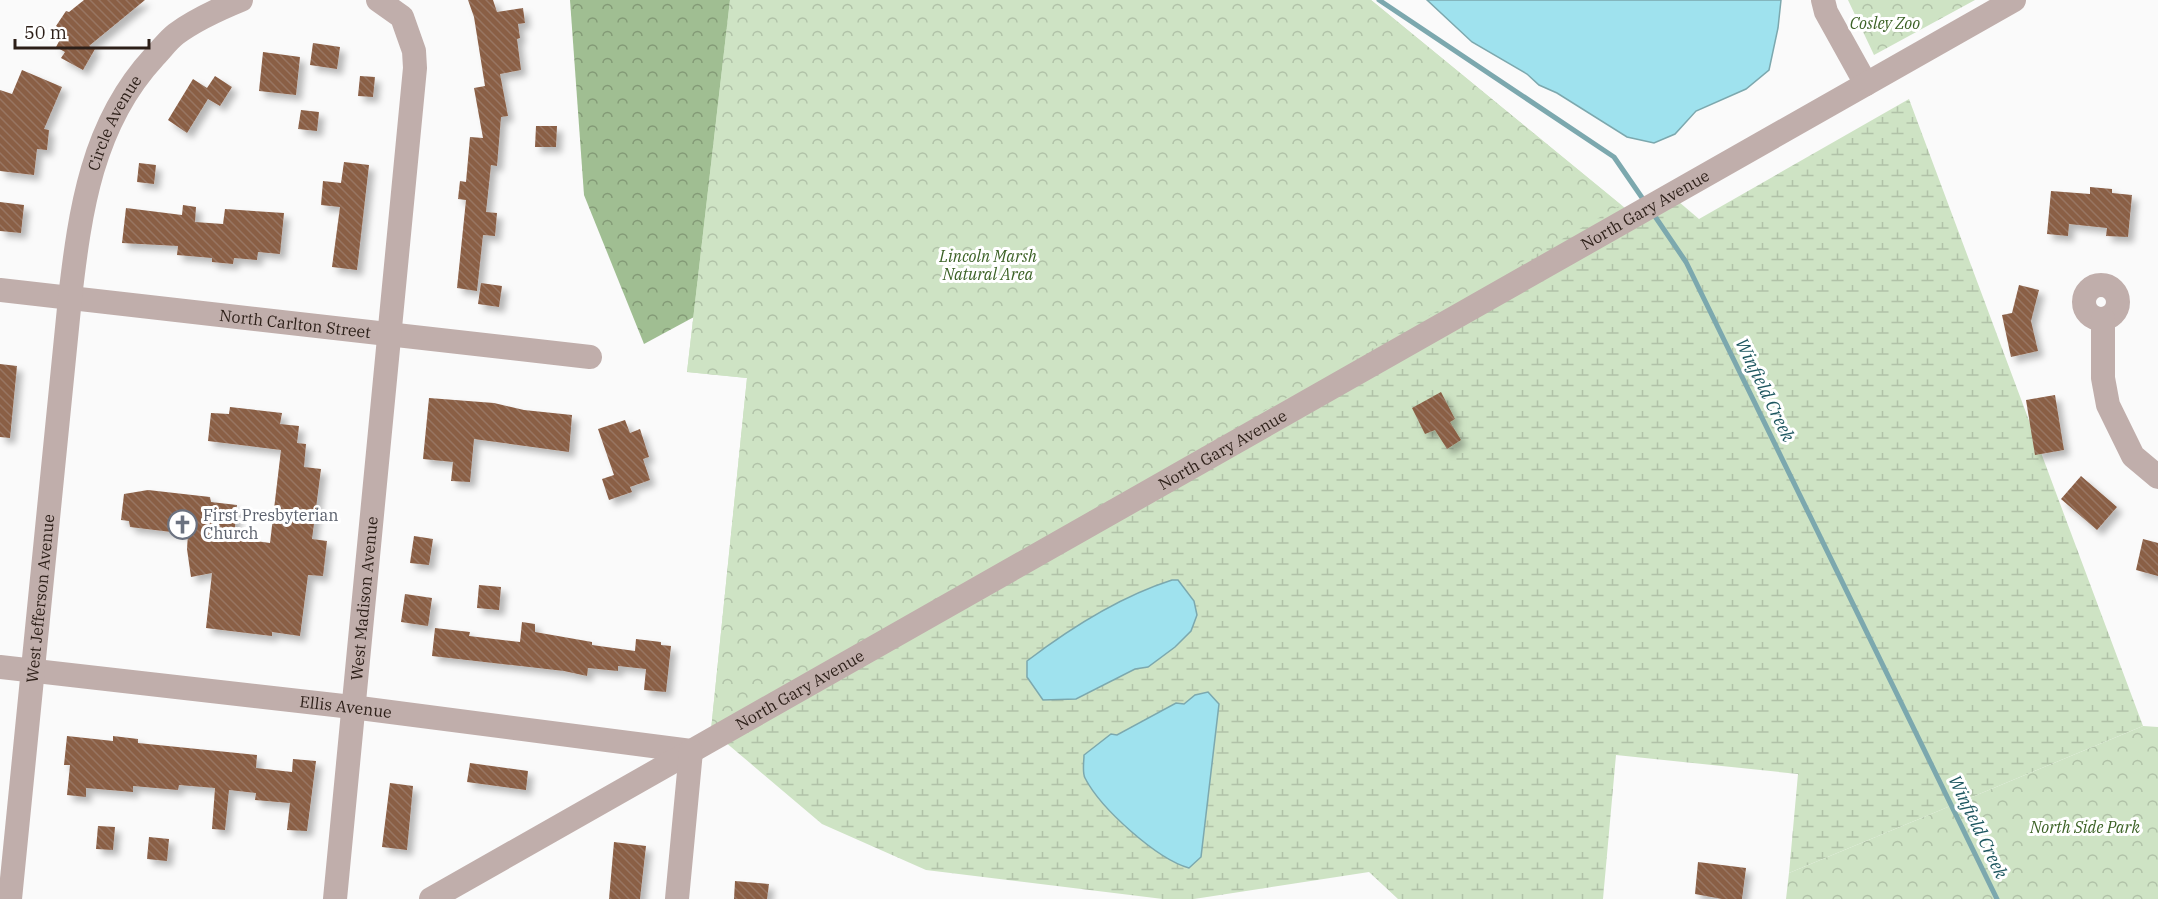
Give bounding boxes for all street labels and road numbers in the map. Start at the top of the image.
street label: Circle Avenue [83,71,146,173]
street label: North Gary Avenue [1577,165,1713,254]
street label: North Carlton Street [218,305,372,342]
street label: North Gary Avenue [1155,405,1290,494]
street label: West Jefferson Avenue [22,513,58,684]
street label: West Madison Avenue [346,515,382,681]
street label: North Gary Avenue [732,645,867,734]
street label: Ellis Avenue [299,691,393,722]

